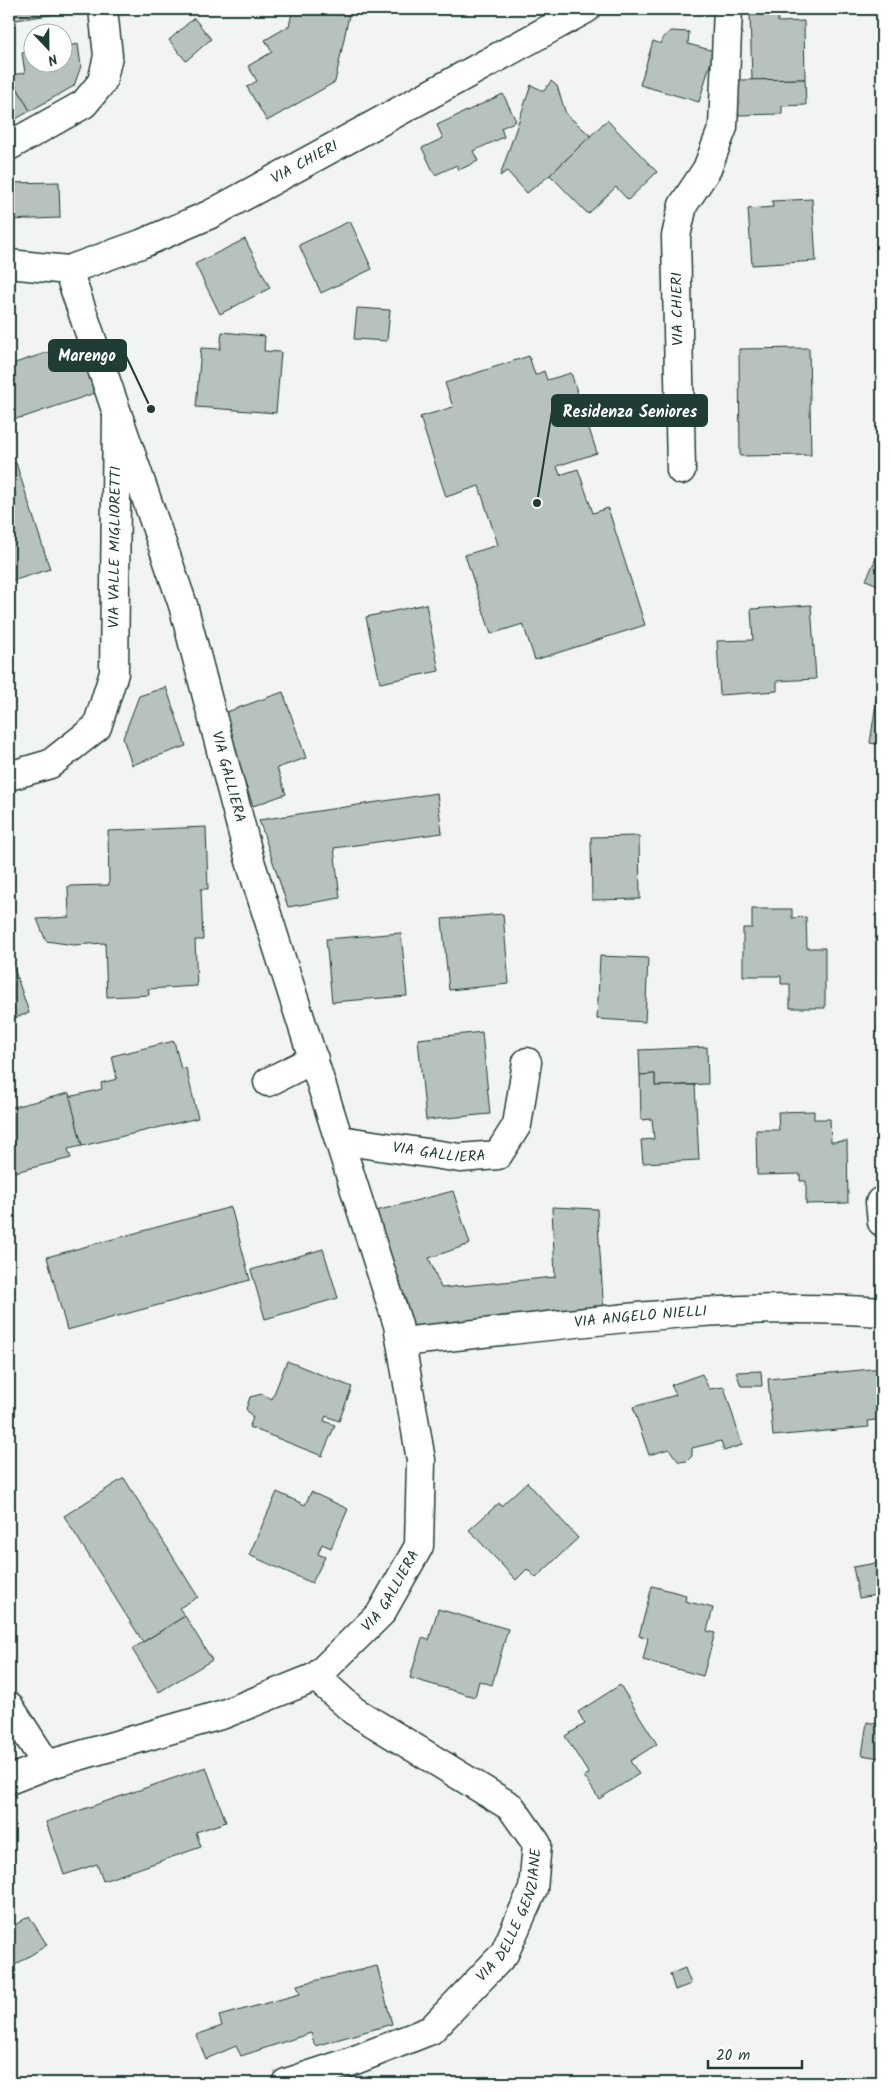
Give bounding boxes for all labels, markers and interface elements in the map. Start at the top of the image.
north arrow [22,22,72,72]
text: N [44,47,61,71]
street label: VIA CHIERI [267,134,343,191]
street label: VIA CHIERI [665,272,691,346]
callout: Marengo [49,340,126,371]
text: Marengo [58,344,116,369]
callout: Residenza Seniores [552,395,707,426]
text: Residenza Seniores [563,400,698,425]
street label: VIA VALLE MIGLIORETTI [103,466,128,628]
street label: VIA GALLIERA [204,729,252,825]
street label: VIA GALLIERA [391,1136,486,1170]
street label: VIA ANGELO NIELLI [573,1300,708,1335]
street label: VIA GALLIERA [356,1546,426,1638]
street label: VIA DELLE GENZIANE [471,1846,549,1988]
scale bar [708,2037,802,2069]
text: 20 m [716,2044,750,2068]

